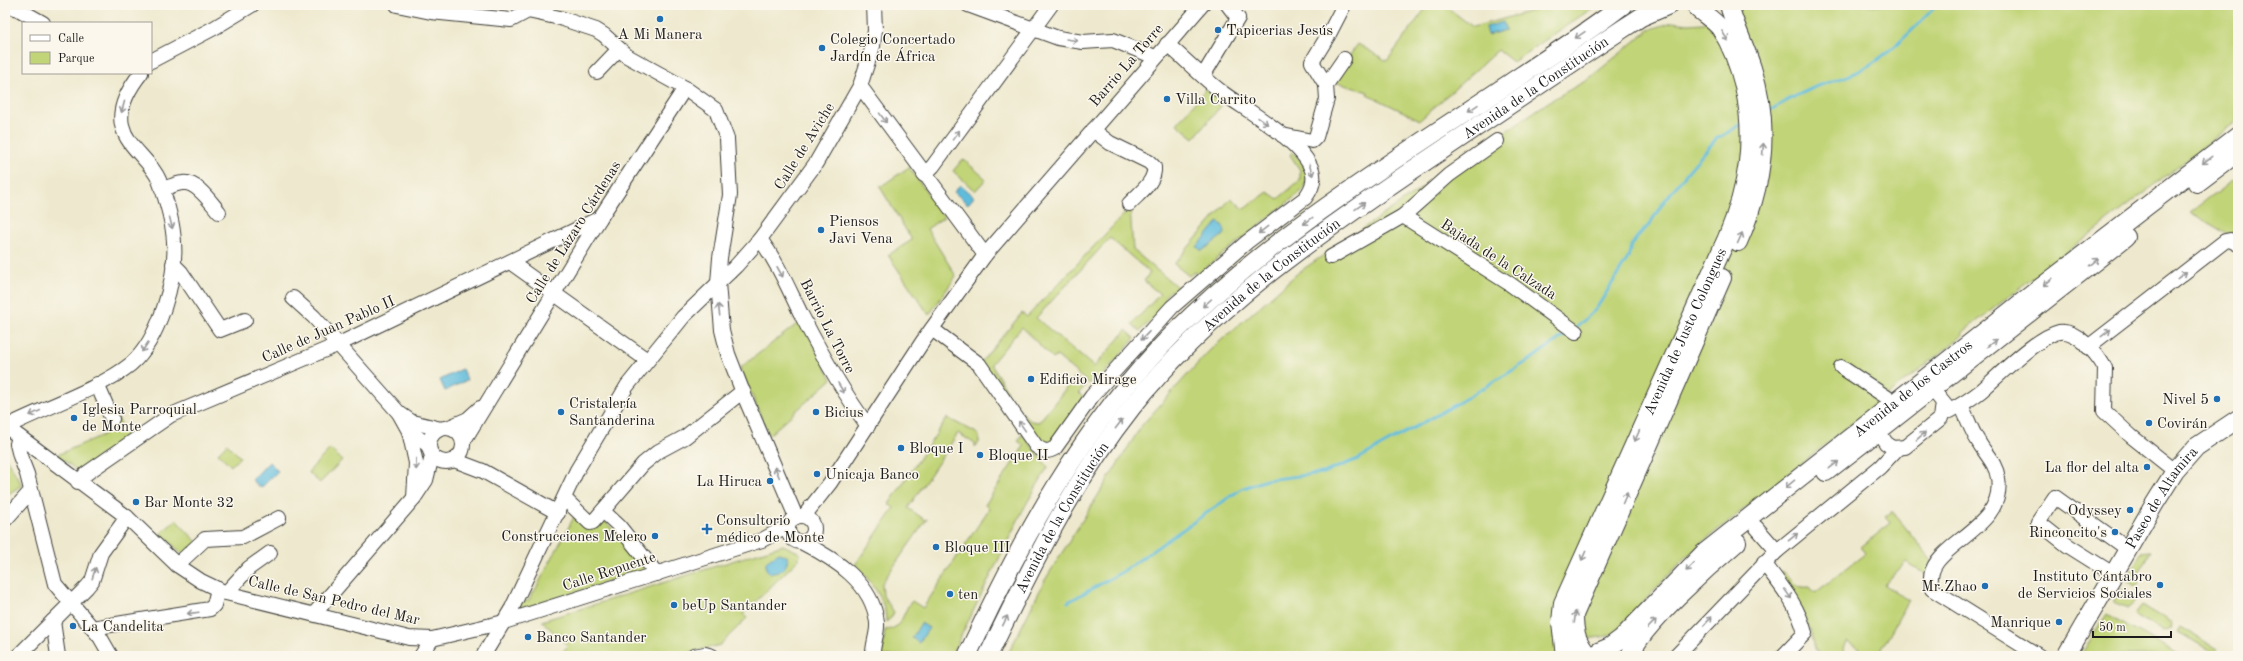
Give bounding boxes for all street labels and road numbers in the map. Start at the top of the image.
street label: Barrio La Torre [1087,22,1167,110]
street label: Avenida de la Constitución [1461,35,1612,143]
street label: Calle de Aviche [772,100,838,193]
street label: Calle de Lázaro Cárdenas [524,159,624,307]
street label: Avenida de la Constitución [1200,216,1344,335]
street label: Bajada de la Calzada [1438,217,1559,304]
street label: Avenida de Justo Colongues [1642,246,1730,418]
street label: Barrio La Torre [796,277,857,376]
street label: Calle de Juan Pablo II [260,294,397,366]
street label: Avenida de los Castros [1851,338,1976,441]
street label: Avenida de la Constitución [1014,440,1112,596]
street label: Paseo de Altamira [2124,444,2202,552]
street label: Calle Repuente [561,550,658,595]
street label: Calle de San Pedro del Mar [246,574,421,629]

